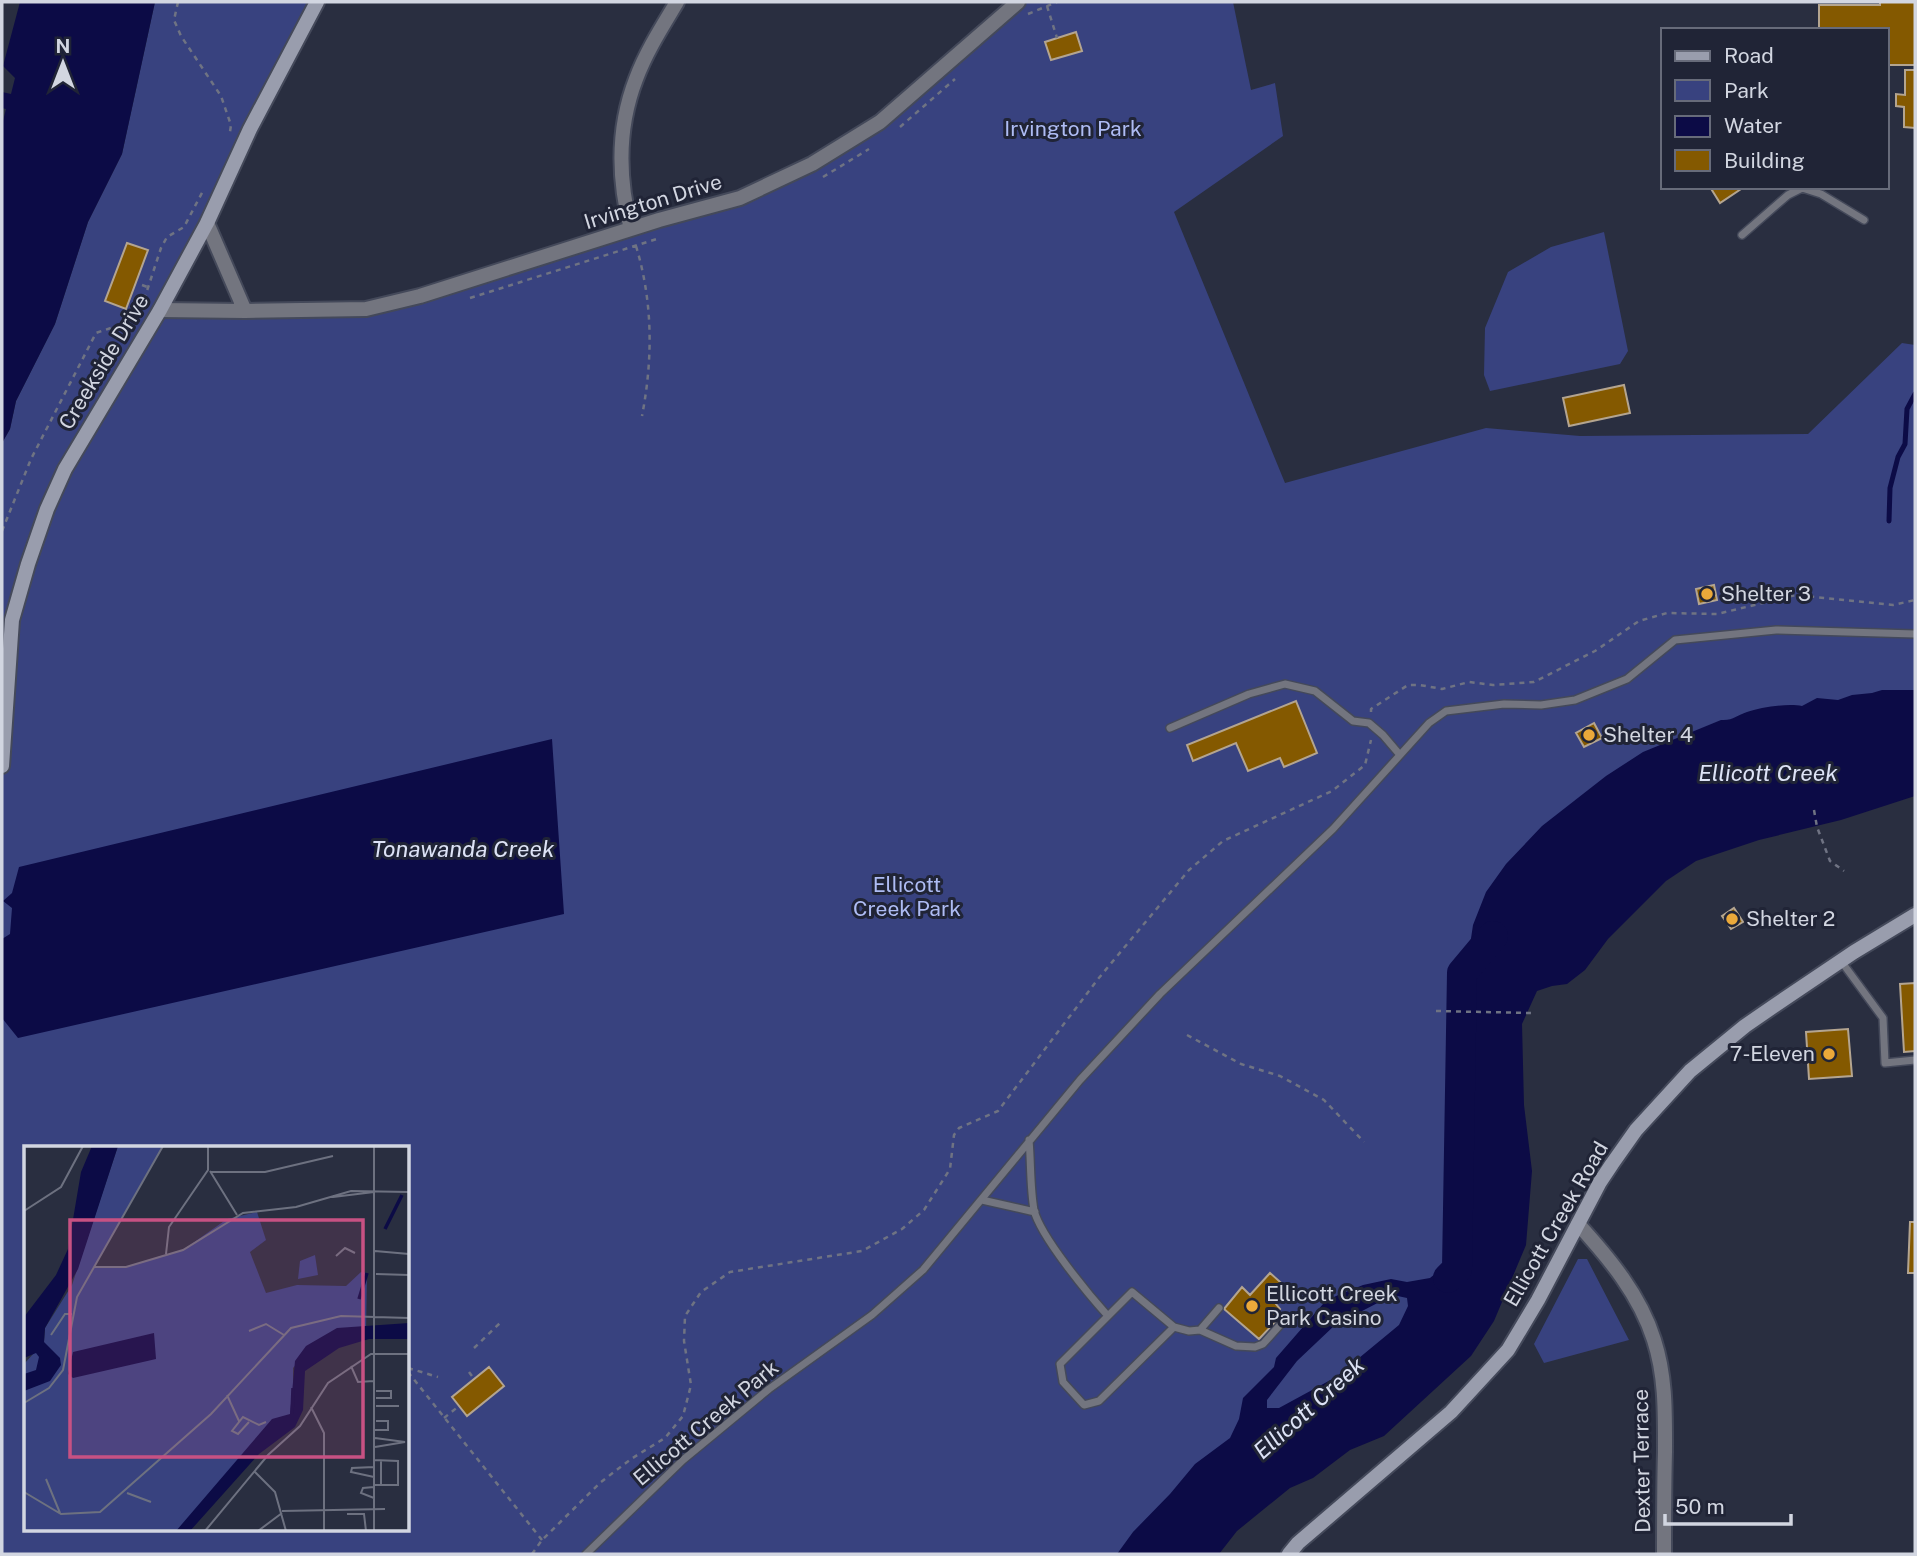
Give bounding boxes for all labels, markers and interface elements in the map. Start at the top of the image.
north arrow [28,28,98,98]
legend [1661,28,1889,189]
text: N [56,35,70,57]
text: Road [1724,43,1774,68]
text: Park [1724,78,1769,103]
text: Water [1724,113,1782,138]
park label: Irvington Park [1004,116,1142,141]
text: Building [1724,148,1805,173]
street label: Irvington Drive [581,169,725,234]
street label: Creekside Drive [53,290,154,434]
place label: Shelter 3 [1721,581,1811,606]
marker: Shelter 3 [1699,586,1715,602]
place label: Shelter 4 [1603,722,1693,747]
marker: Shelter 4 [1581,727,1597,743]
water label: Ellicott Creek [1698,759,1838,786]
water label: Tonawanda Creek [372,835,555,862]
park label: Ellicott Creek Park [853,872,961,921]
place label: Shelter 2 [1746,906,1835,931]
marker: Shelter 2 [1724,911,1740,927]
place label: 7-Eleven [1730,1041,1815,1066]
marker: 7-Eleven [1821,1046,1837,1062]
street label: Ellicott Creek Road [1498,1137,1613,1311]
inset map [24,1146,410,1532]
place label: Ellicott Creek Park Casino [1266,1281,1398,1330]
marker: Ellicott Creek Park Casino [1244,1298,1260,1314]
water label: Ellicott Creek [1248,1351,1370,1464]
street label: Ellicott Creek Park [628,1355,783,1490]
street label: Dexter Terrace [1628,1389,1655,1533]
scale bar [1665,1482,1791,1526]
text: 50 m [1675,1494,1725,1519]

